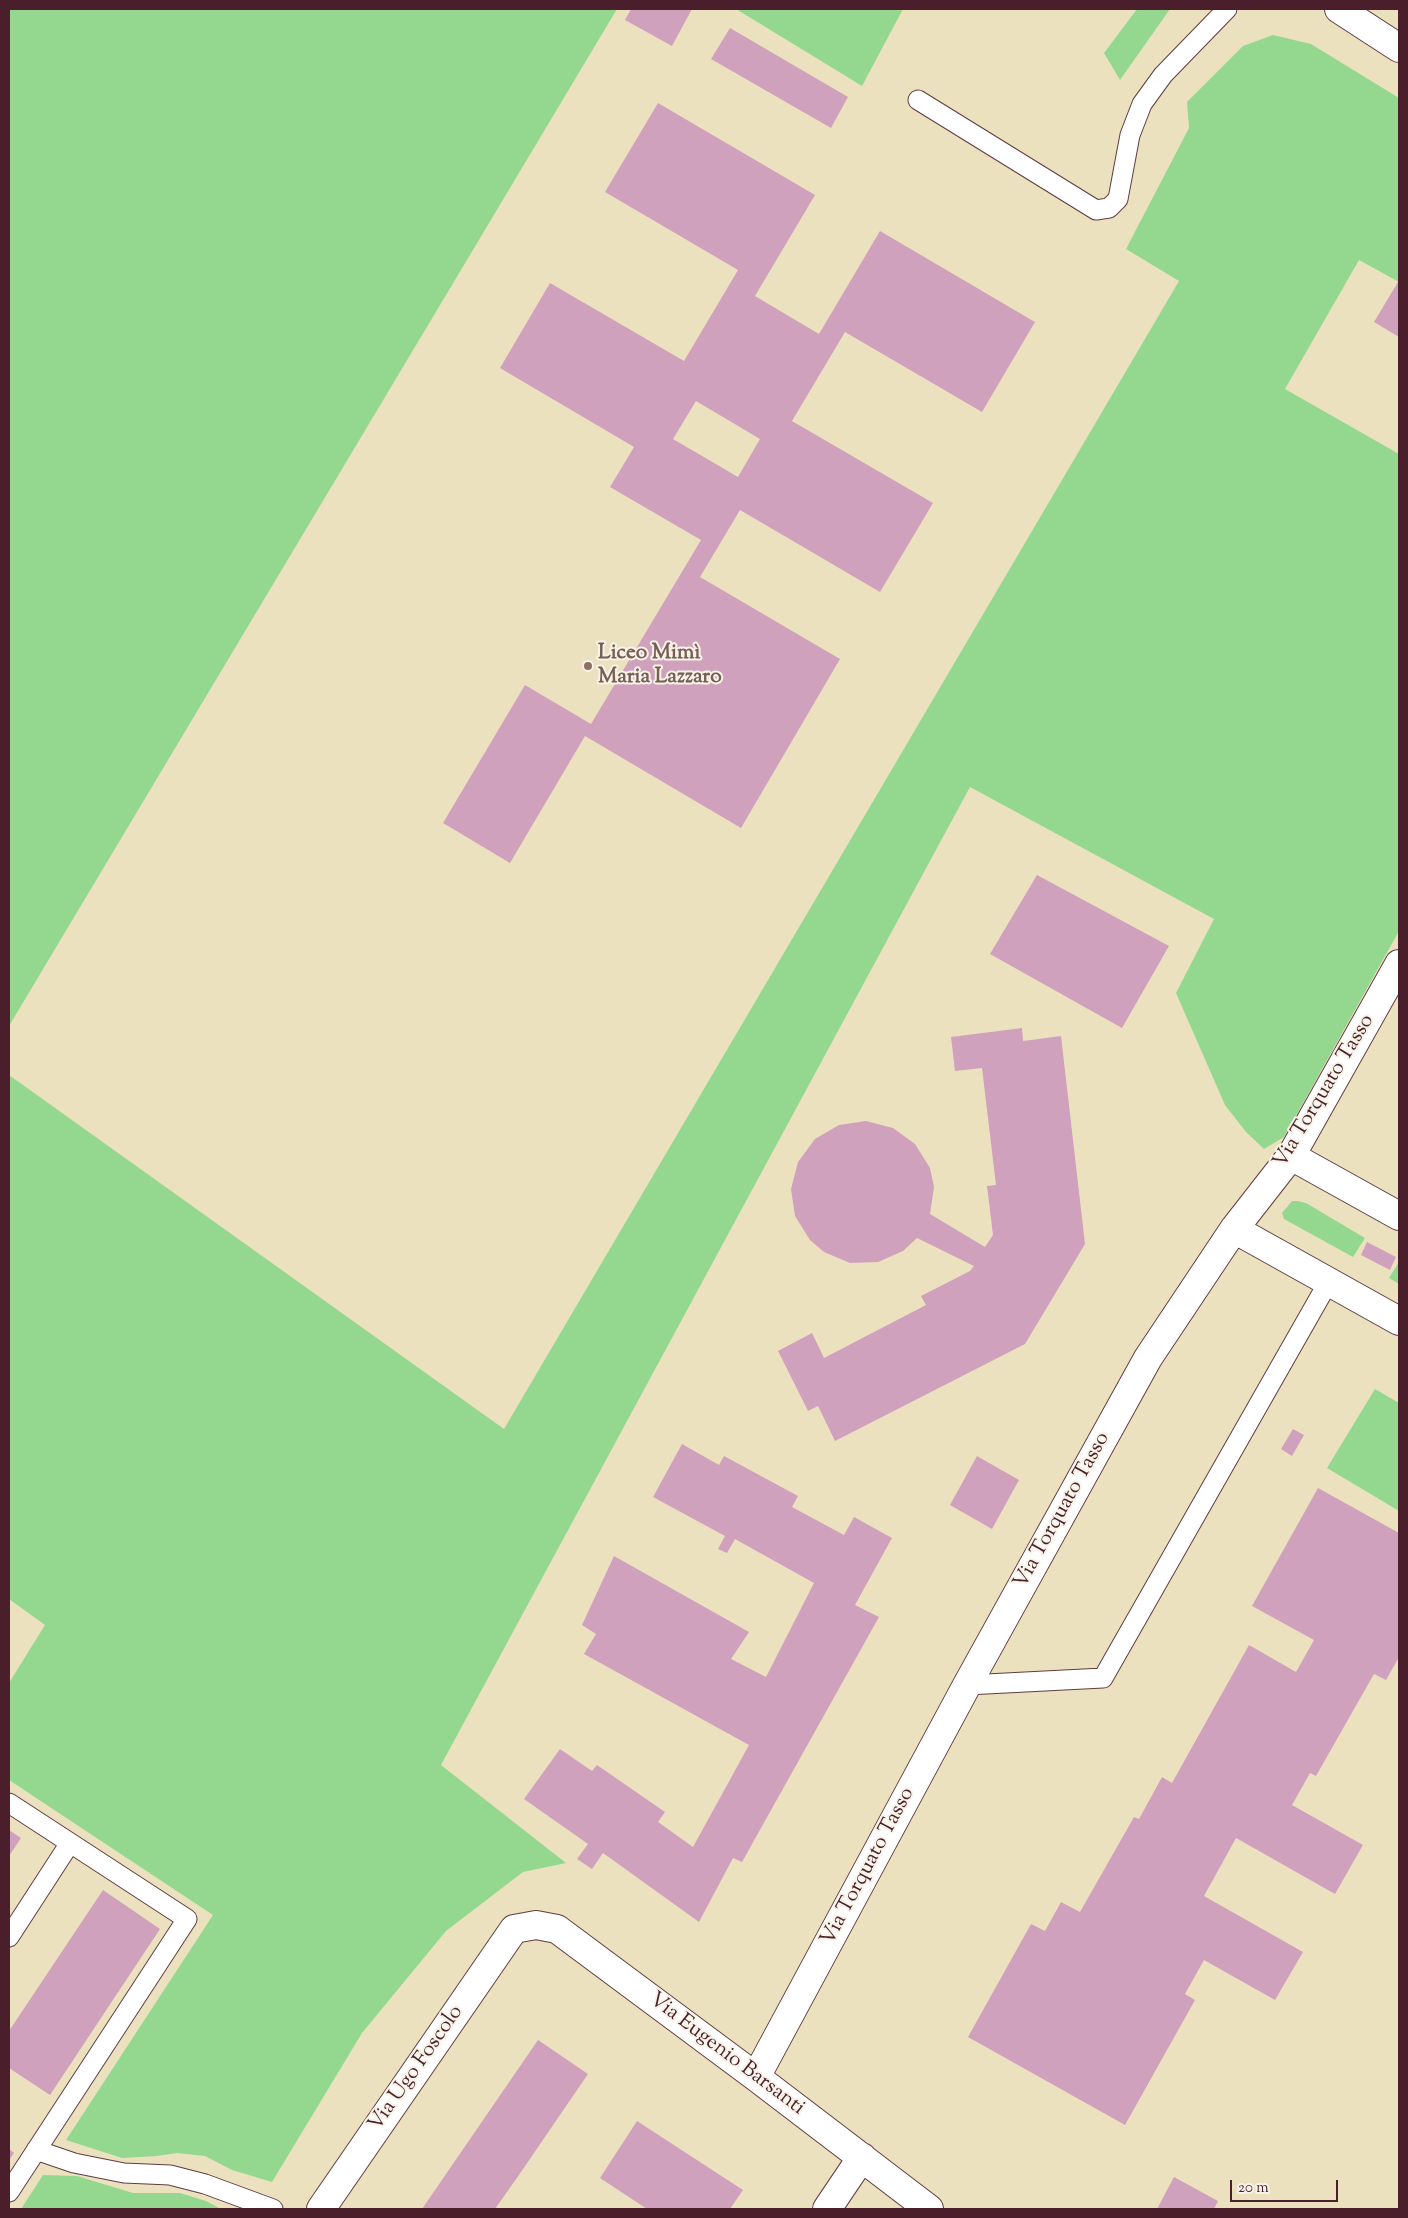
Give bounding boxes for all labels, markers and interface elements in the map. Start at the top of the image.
place label: Liceo Mimì Maria Lazzaro [598,641,722,691]
marker: Liceo Mimì Maria Lazzaro [582,660,594,672]
street label: Via Torquato Tasso [1269,1011,1381,1173]
street label: Via Torquato Tasso [1010,1428,1116,1594]
street label: Via Torquato Tasso [817,1784,921,1950]
street label: Via Eugenio Barsanti [643,1988,809,2122]
street label: Via Ugo Foscolo [364,2001,470,2137]
scale bar [1233,2170,1340,2202]
text: 20 m [1238,2178,1269,2199]

